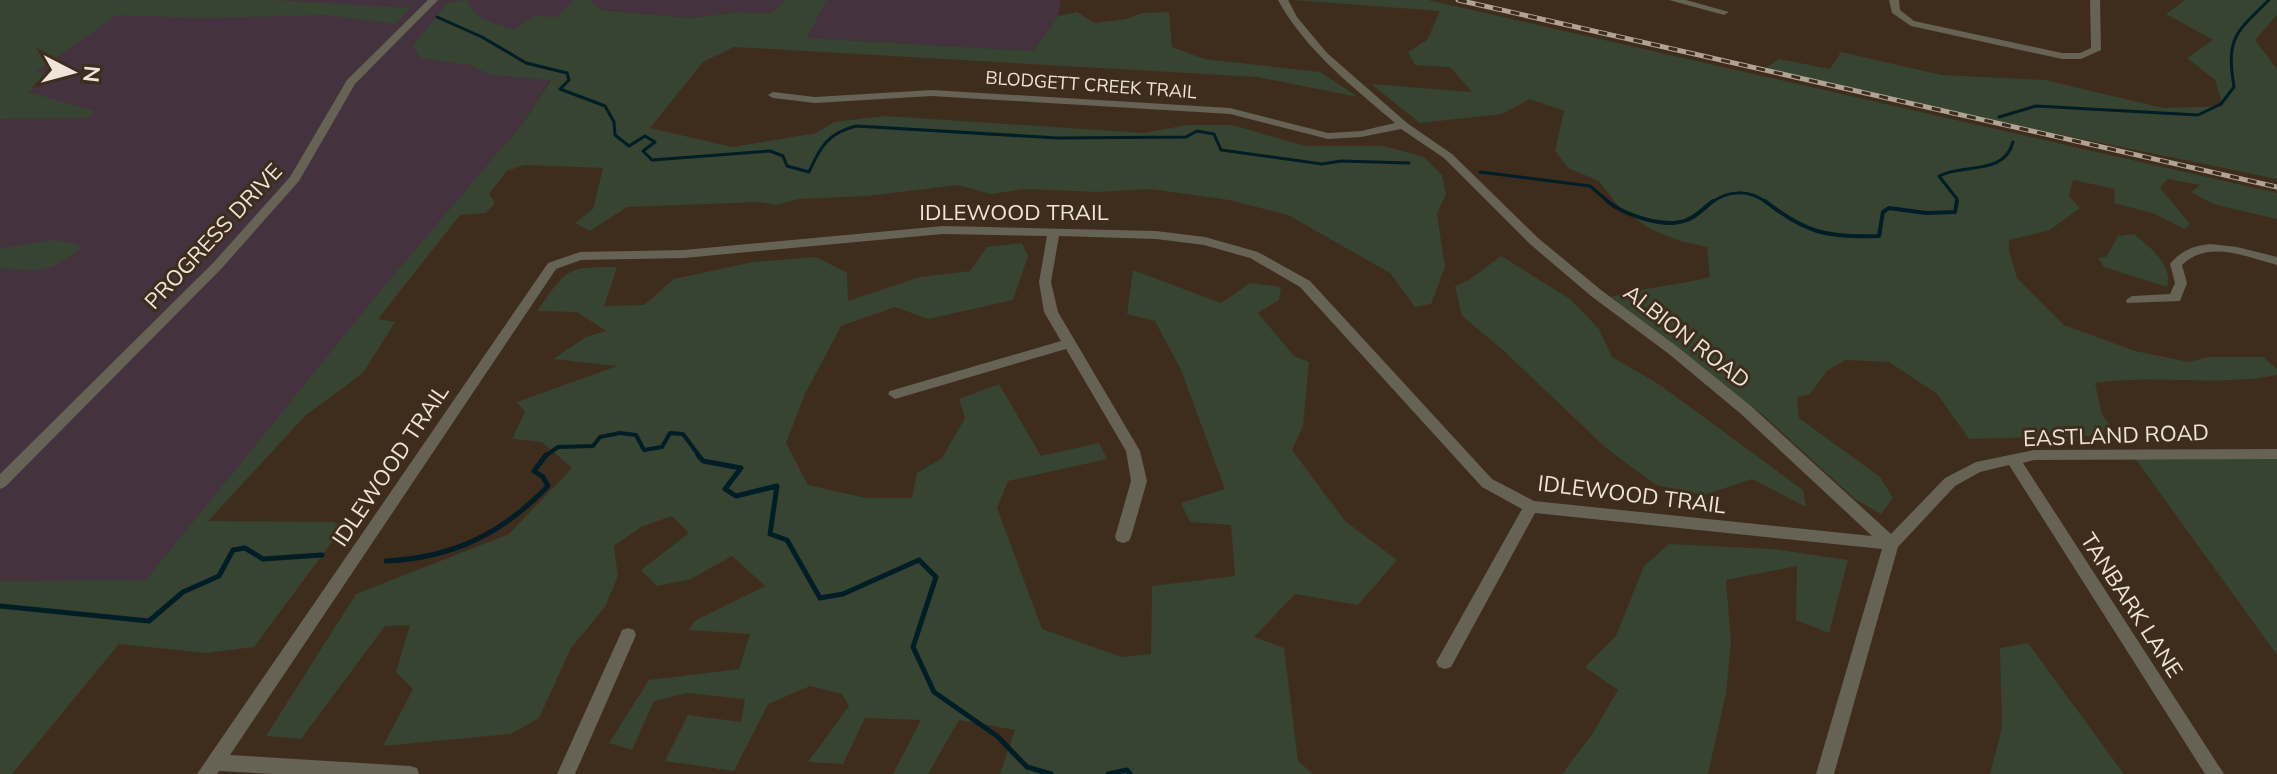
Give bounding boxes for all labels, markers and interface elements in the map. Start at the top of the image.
north arrow [32,32,112,112]
text: N [77,64,107,84]
street label: BLODGETT CREEK TRAIL [985,66,1198,103]
street label: PROGRESS DRIVE [138,157,288,315]
street label: IDLEWOOD TRAIL [919,198,1109,226]
street label: ALBION ROAD [1618,278,1756,394]
street label: IDLEWOOD TRAIL [325,379,455,551]
street label: EASTLAND ROAD [2023,418,2209,452]
street label: IDLEWOOD TRAIL [1536,469,1728,519]
street label: TANBARK LANE [2075,527,2189,683]

